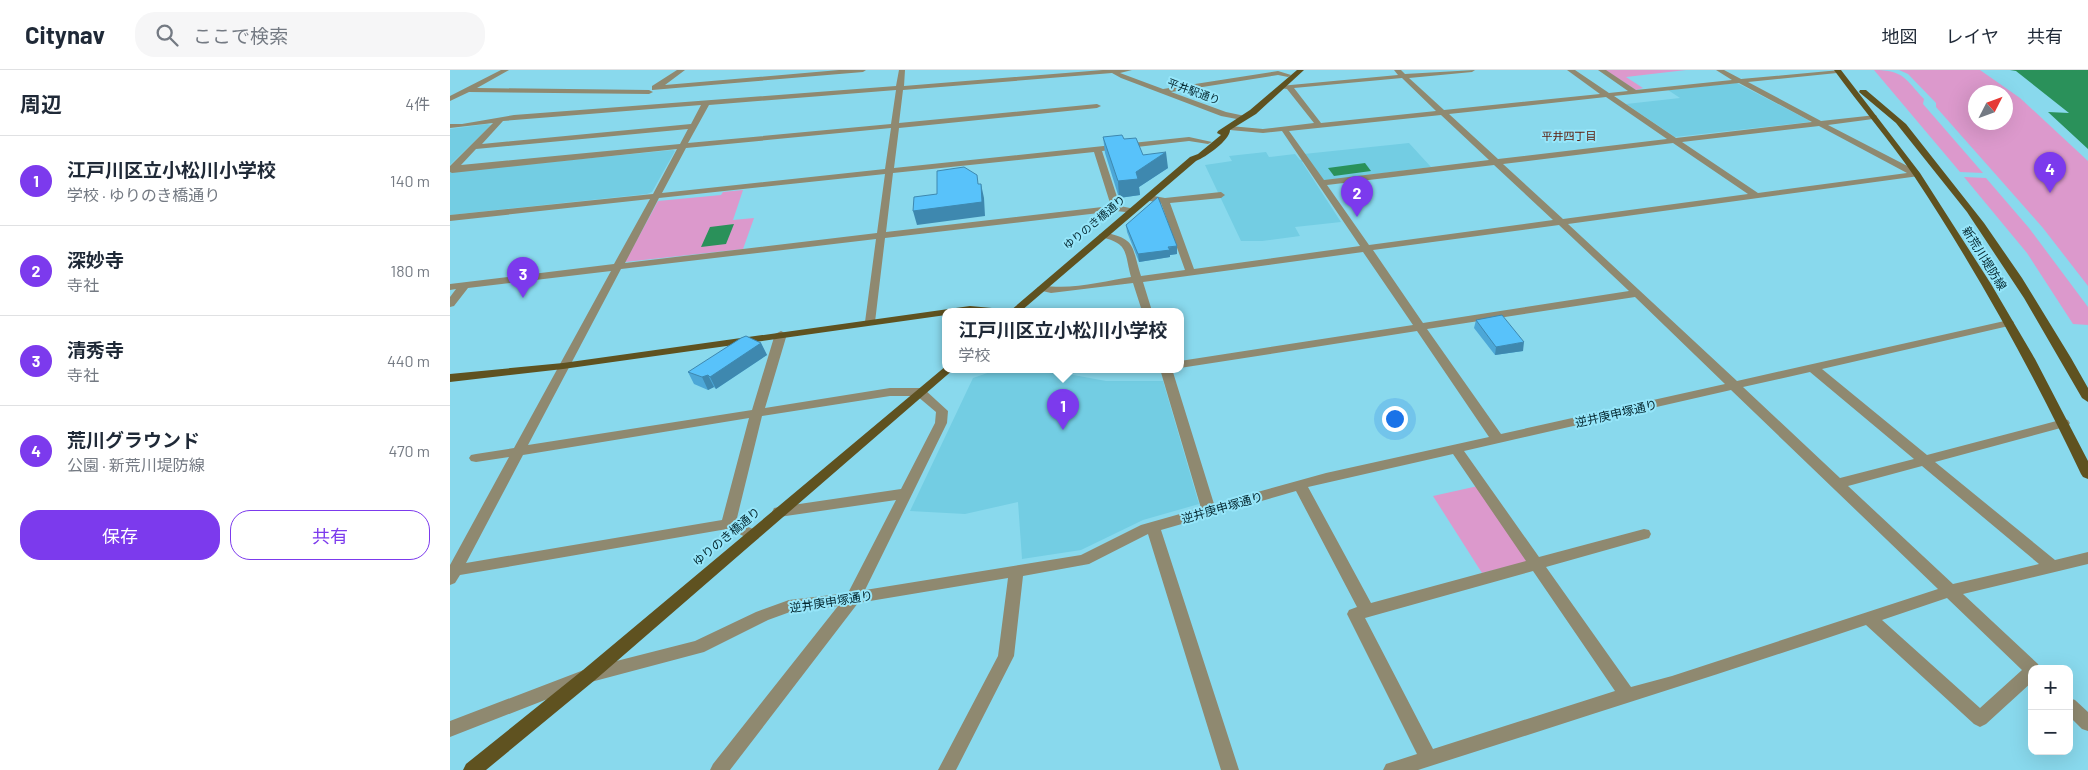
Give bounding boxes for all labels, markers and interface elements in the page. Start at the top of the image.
search box [135,12,485,57]
text: Citynav [25,20,105,49]
icon: search [153,21,181,49]
text: ここで検索 [193,24,288,47]
text: 地図 [1882,25,1918,47]
text: レイヤ [1946,25,1999,47]
text: 共有 [2027,25,2063,47]
street label: 平井駅通り [1166,75,1222,107]
north arrow [1968,85,2013,130]
text: 周辺 [20,91,62,116]
text: 4件 [405,94,430,113]
district label: 平井四丁目 [1542,129,1597,142]
pin: 4 [2034,152,2066,193]
text: 江戸川区立小松川小学校 [67,158,276,181]
text: 1 [33,171,39,190]
text: 140 m [390,171,430,190]
pin: 2 [1341,176,1373,217]
text: 学校 · ゆりのき橋通り [67,185,220,204]
street label: ゆりのき橋通り [1060,192,1128,252]
street label: 新荒川堤防線 [1960,224,2010,292]
text: 深妙寺 [67,248,124,271]
pin: 3 [507,257,539,298]
text: 2 [32,261,40,280]
text: 180 m [391,261,430,280]
text: 寺社 [67,275,99,294]
popup [942,308,1184,373]
text: 江戸川区立小松川小学校 [958,318,1168,341]
text: 清秀寺 [67,338,124,361]
text: 学校 [958,345,991,364]
text: 3 [32,351,40,370]
text: 440 m [387,351,430,370]
text: 寺社 [67,365,99,384]
pin: 1 [1047,389,1079,430]
street label: 逆井庚申塚通り [1573,397,1659,429]
your location [1382,406,1408,432]
text: 荒川グラウンド [67,428,200,451]
text: 4 [31,441,41,460]
text: 470 m [389,441,430,460]
text: 公園 · 新荒川堤防線 [67,455,205,474]
street label: 逆井庚申塚通り [1180,489,1264,525]
street label: ゆりのき橋通り [689,504,763,568]
button: 保存 [20,510,220,560]
button: 共有 [230,510,430,560]
street label: 逆井庚申塚通り [788,588,874,614]
map controls [2028,665,2073,755]
button: + [2028,665,2073,710]
button: − [2028,710,2073,755]

